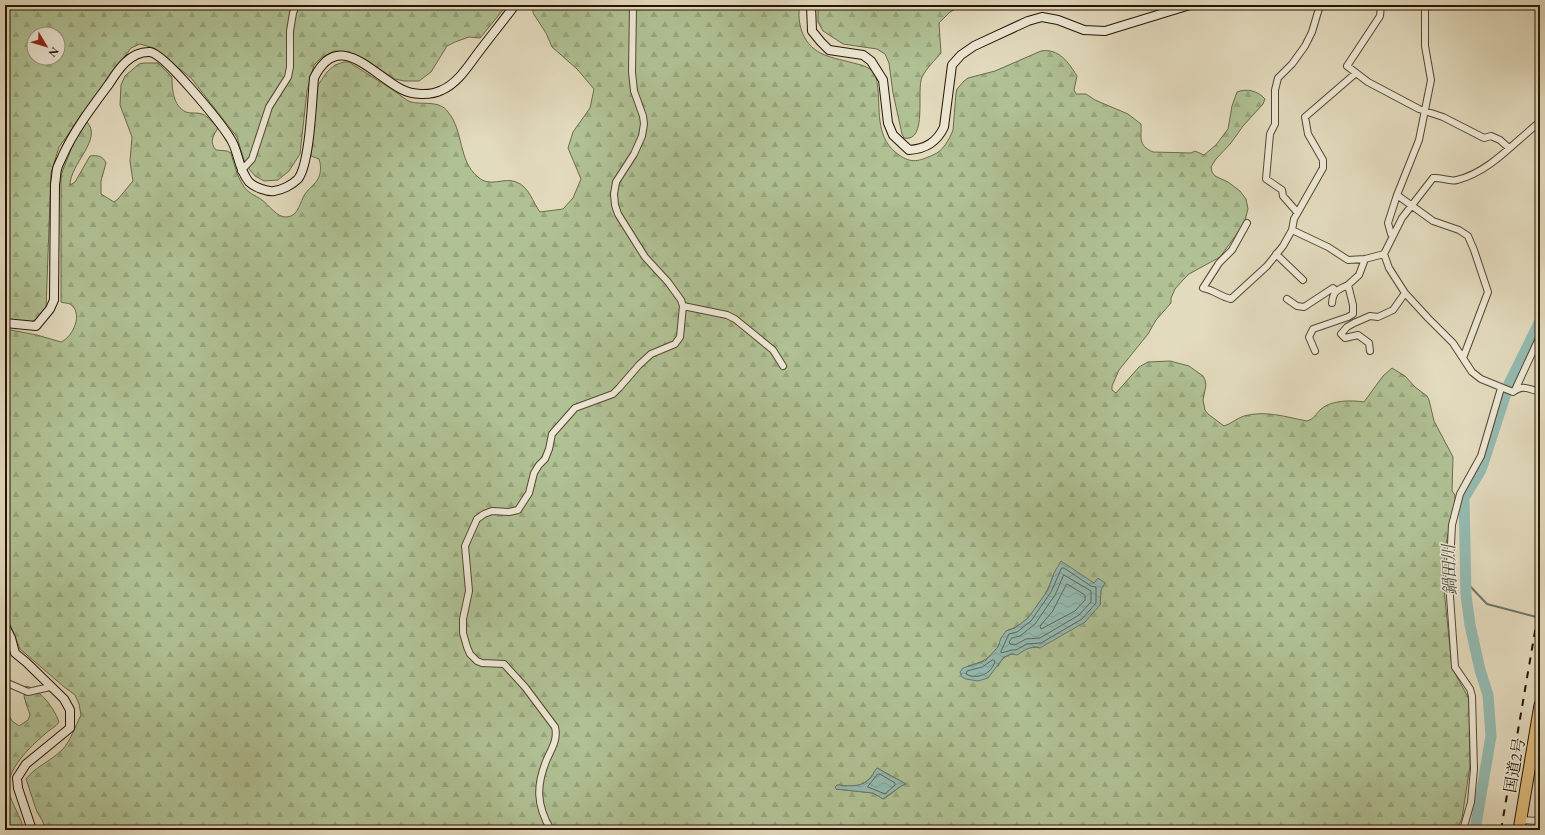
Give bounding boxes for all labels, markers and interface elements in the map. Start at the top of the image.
north arrow [26,26,66,66]
text: N [46,44,62,60]
water label: 鍋田川 [1437,542,1461,596]
street label: 国道2号 [1499,736,1530,794]

